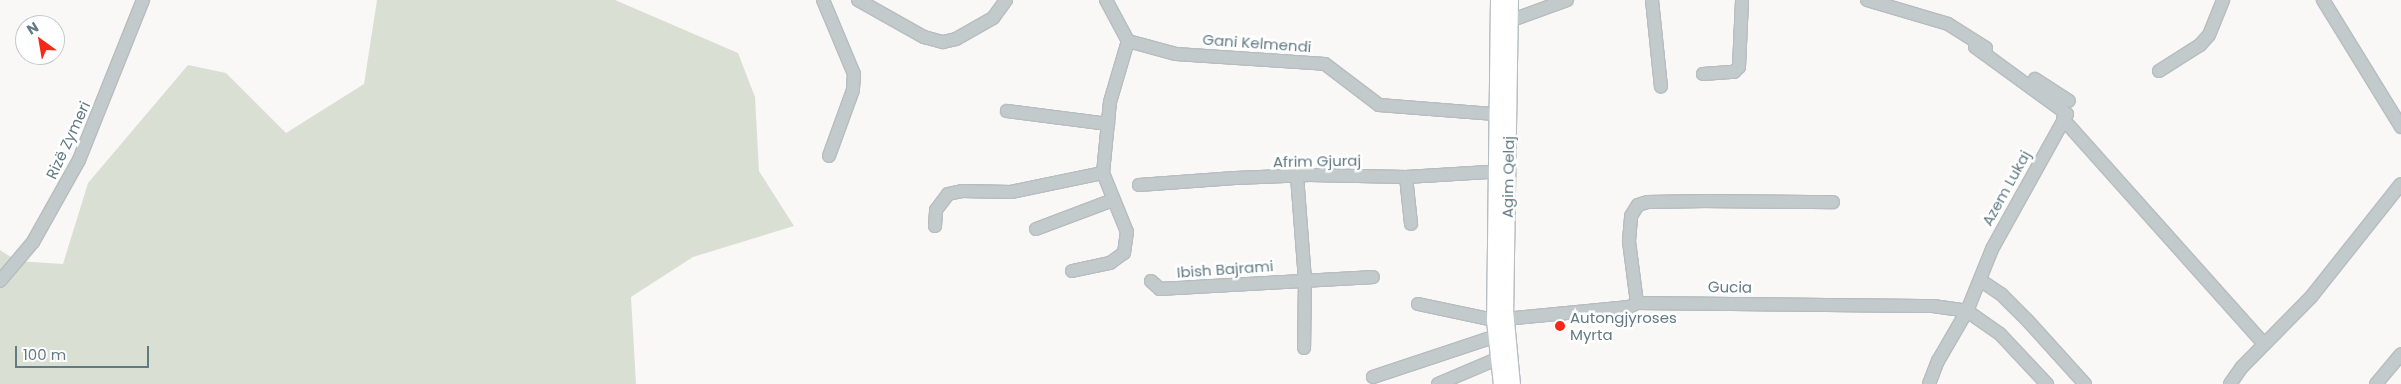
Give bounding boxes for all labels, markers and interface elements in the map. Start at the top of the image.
north arrow [15,15,65,65]
text: N [23,17,42,39]
street label: Gani Kelmendi [1202,30,1312,56]
street label: Rizë Zymeri [42,98,94,182]
street label: Agim Qelaj [1498,136,1518,218]
street label: Azem Lukaj [1978,147,2034,229]
street label: Afrim Gjuraj [1273,151,1361,171]
street label: Ibish Bajrami [1176,257,1274,281]
street label: Gucia [1708,278,1752,296]
place label: Autongjyroses Myrta [1570,308,1677,343]
marker: Autongjyroses Myrta [1554,320,1566,332]
scale bar [18,336,151,368]
text: 100 m [23,344,66,365]

